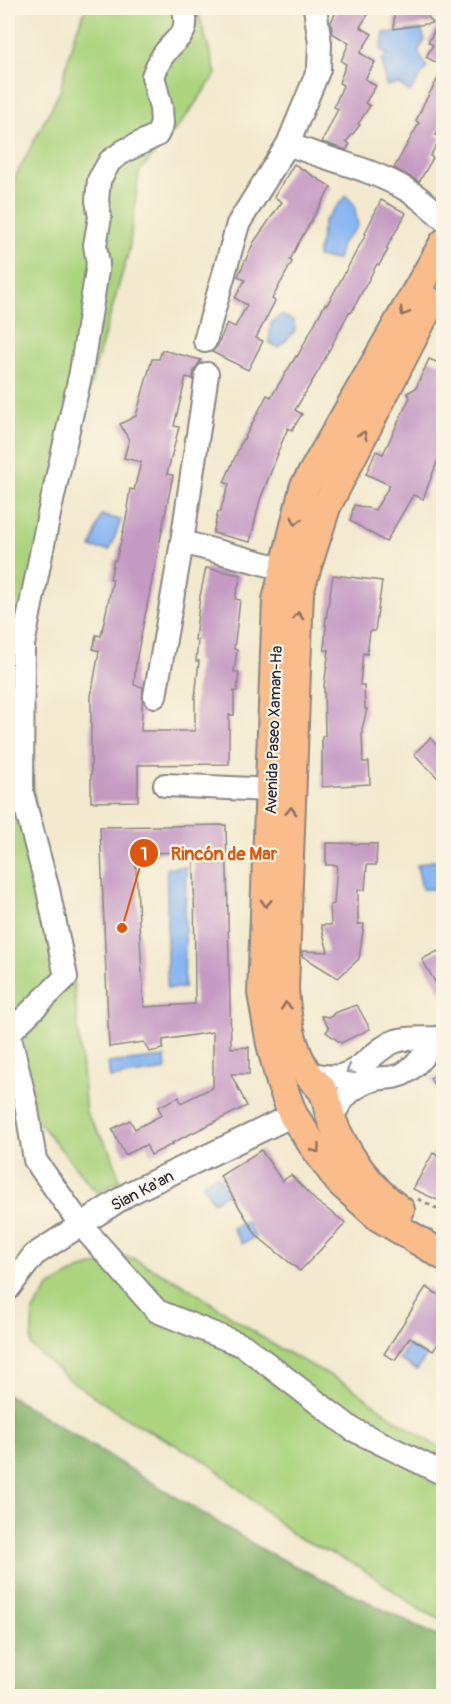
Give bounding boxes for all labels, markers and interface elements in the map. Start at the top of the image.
one-way arrow [400,306,411,316]
one-way arrow [355,430,367,441]
one-way arrow [290,516,303,526]
one-way arrow [291,612,304,621]
street label: Avenida Paseo Xaman-Ha [261,645,287,815]
one-way arrow [284,807,297,816]
callout: Rincón de Mar [129,835,289,871]
text: 1 [140,843,148,866]
text: Rincón de Mar [171,843,278,866]
one-way arrow [259,899,272,908]
one-way arrow [280,1002,293,1011]
one-way arrow [346,1063,357,1075]
one-way arrow [309,1143,320,1154]
street label: Sian Ka'an [108,1166,177,1216]

